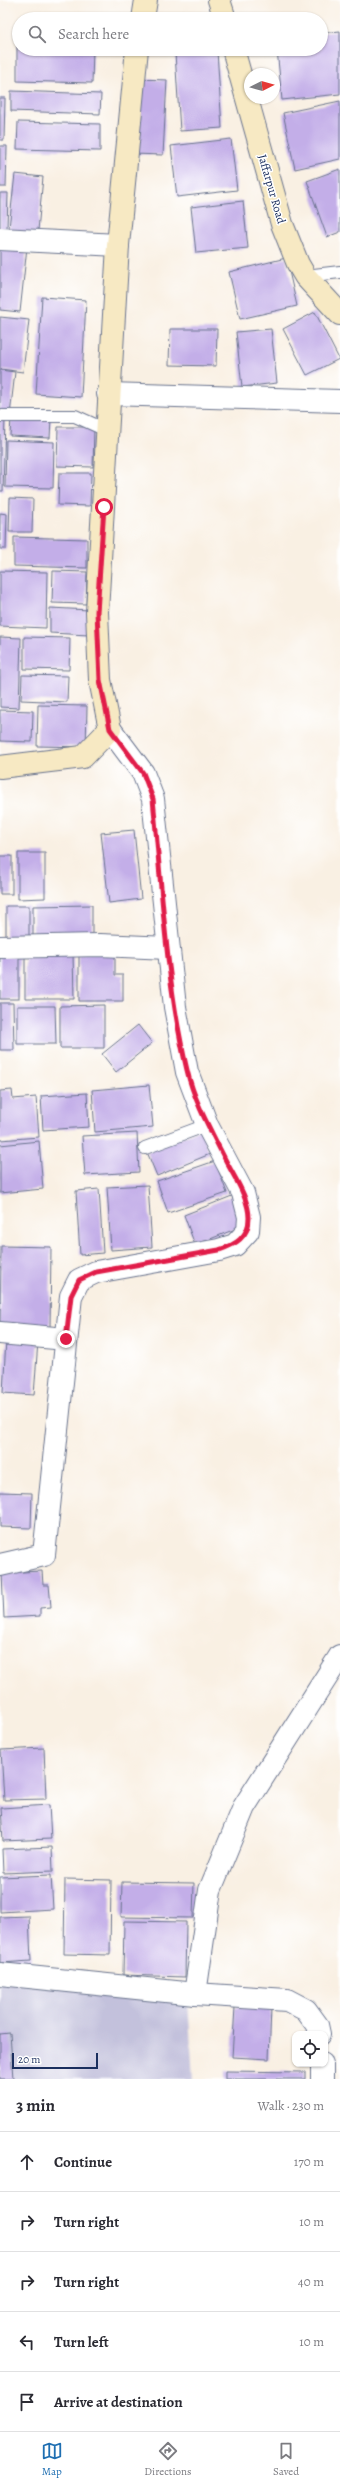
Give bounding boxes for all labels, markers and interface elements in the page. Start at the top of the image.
search box [12,12,328,56]
icon: search [26,23,48,45]
text: Search here [58,24,129,44]
north arrow [244,68,280,104]
street label: Jaffarpur Road [254,152,290,226]
route start [95,498,113,516]
route end [57,1330,75,1348]
map controls [292,2031,328,2067]
button: locate [292,2031,328,2067]
scale bar [12,2051,98,2070]
text: 20 m [18,2052,40,2067]
text: 3 min [16,2094,55,2117]
text: Walk · 230 m [258,2097,324,2114]
icon: ahead [16,2151,38,2173]
text: Continue [54,2152,112,2172]
text: 170 m [294,2153,324,2170]
icon: right [16,2211,38,2233]
text: Turn right [54,2212,119,2232]
text: 10 m [299,2213,324,2230]
icon: right [16,2271,38,2293]
text: Turn right [54,2272,119,2292]
text: 40 m [298,2273,324,2290]
icon: left [16,2331,38,2353]
text: Turn left [54,2332,109,2352]
text: 10 m [299,2333,324,2350]
icon: arrive [16,2391,38,2413]
text: Arrive at destination [54,2392,183,2412]
tab: Map [41,2440,63,2479]
tab: Directions [144,2440,192,2479]
tab: Saved [273,2440,299,2479]

